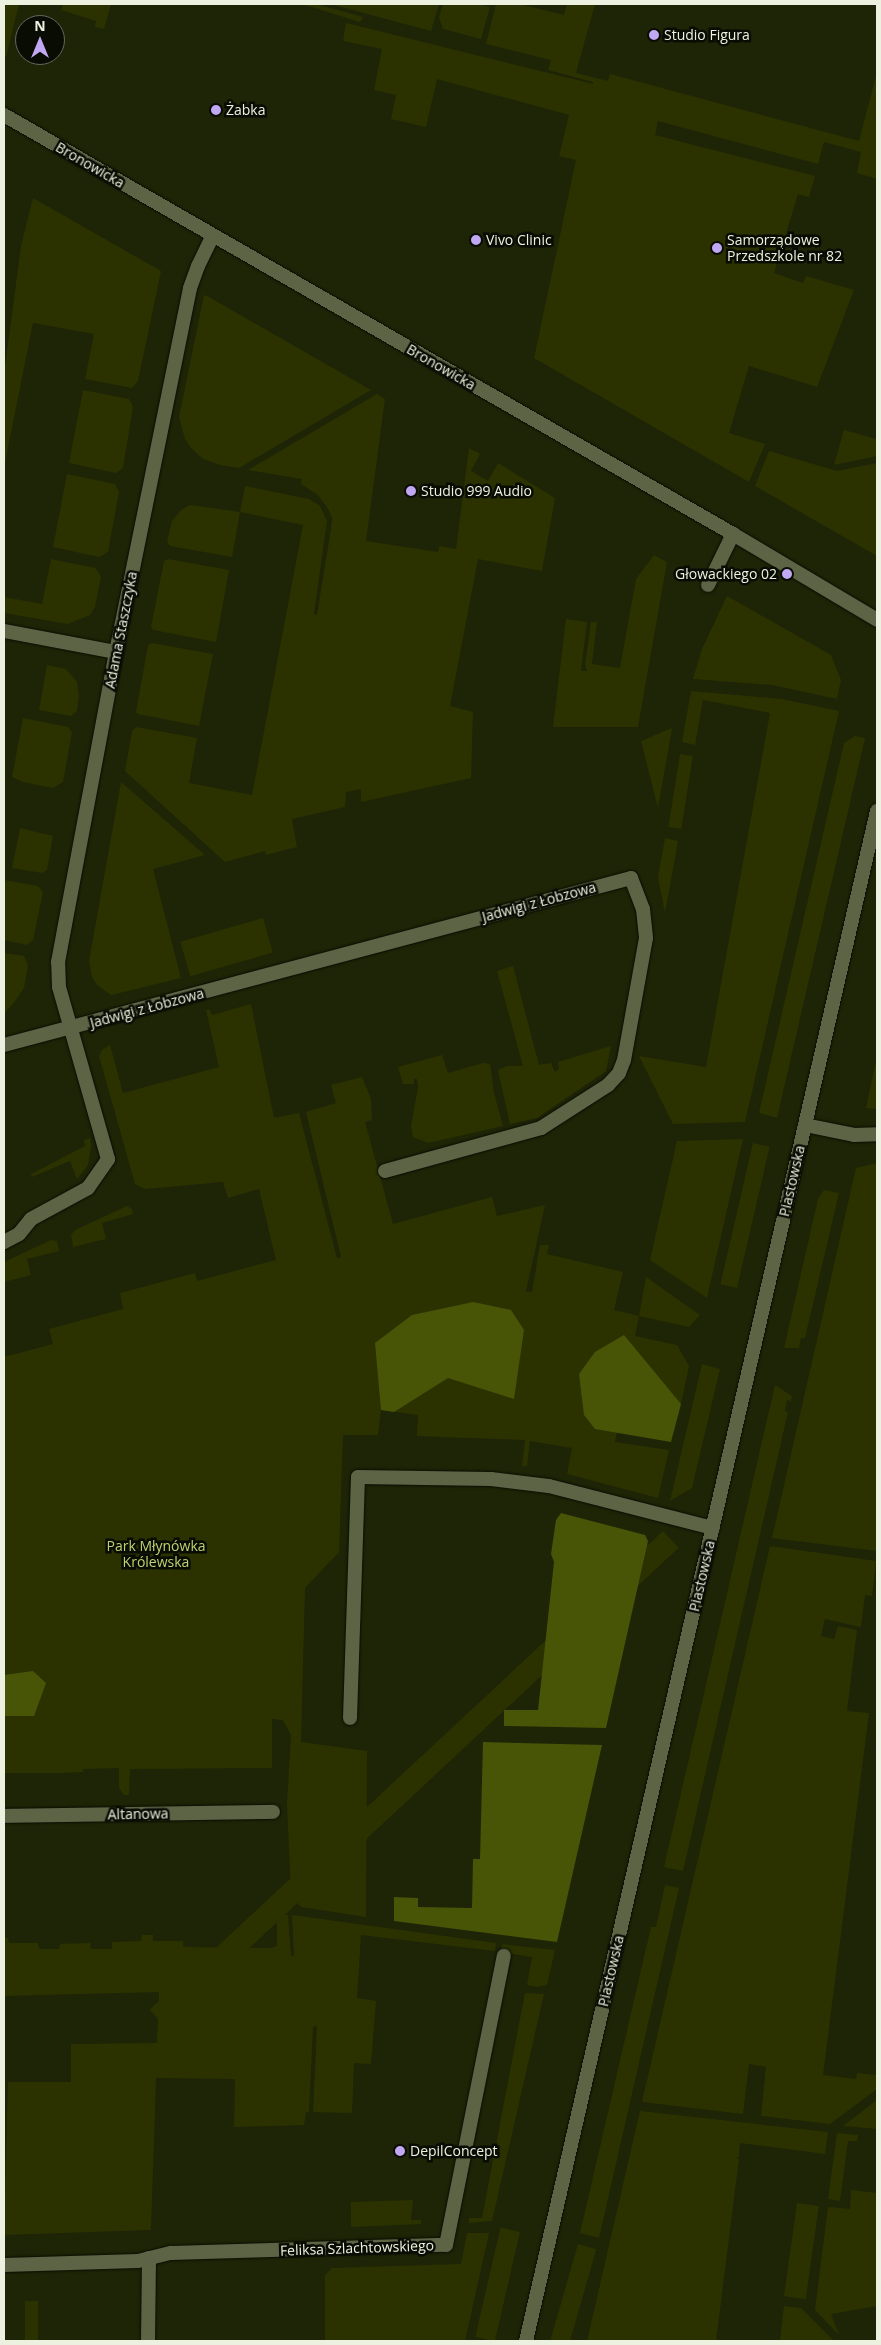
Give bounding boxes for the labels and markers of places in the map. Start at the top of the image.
place label: Studio Figura [664,27,750,43]
marker: Studio Figura [648,29,660,41]
place label: Żabka [226,102,265,118]
marker: Żabka [210,104,222,116]
place label: Vivo Clinic [486,232,552,248]
place label: Samorządowe Przedszkole nr 82 [727,232,842,264]
marker: Vivo Clinic [470,234,482,246]
marker: Samorządowe Przedszkole nr 82 [711,242,723,254]
place label: Studio 999 Audio [421,483,532,499]
marker: Studio 999 Audio [405,485,417,497]
place label: Głowackiego 02 [675,566,777,582]
marker: Głowackiego 02 [781,568,793,580]
place label: DepilConcept [410,2143,498,2159]
marker: DepilConcept [394,2145,406,2157]

